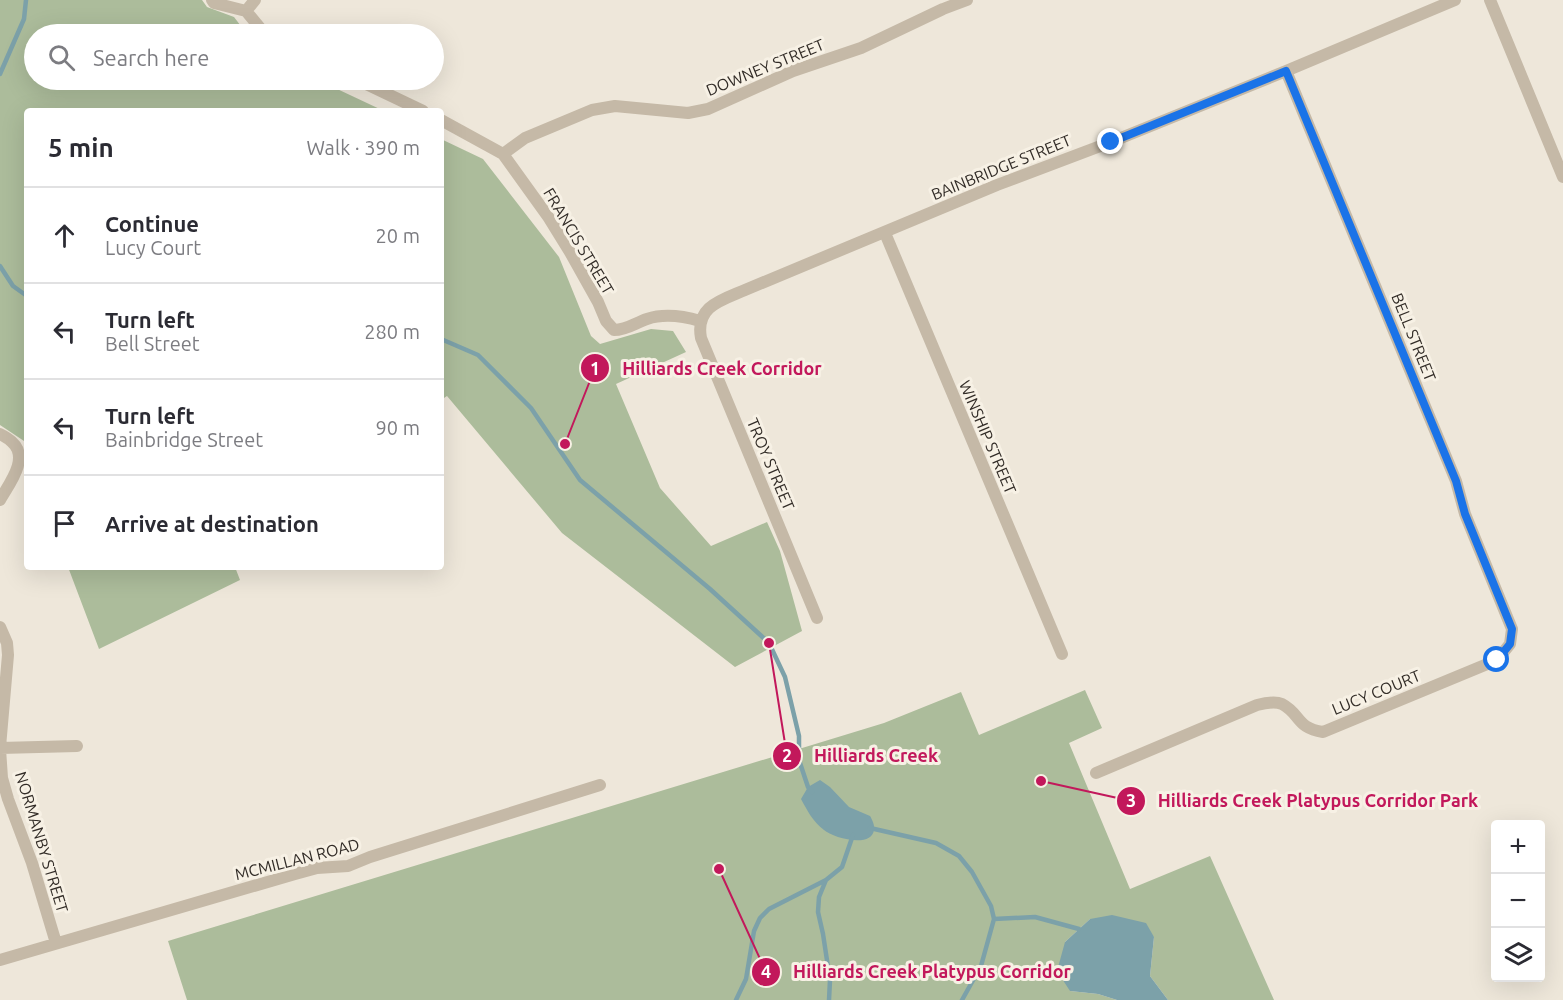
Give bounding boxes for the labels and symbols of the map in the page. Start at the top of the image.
street label: DOWNEY STREET [703,35,827,99]
route end [1097,128,1123,154]
street label: BAINBRIDGE STREET [929,131,1074,203]
street label: FRANCIS STREET [540,185,618,297]
street label: BELL STREET [1388,290,1440,384]
callout: Hilliards Creek Corridor [580,350,834,386]
text: 1 [590,358,600,378]
text: Hilliards Creek Corridor [622,358,822,378]
street label: WINSHIP STREET [956,378,1020,496]
street label: TROY STREET [744,415,798,513]
route start [1483,646,1509,672]
street label: LUCY COURT [1329,666,1423,718]
callout: Hilliards Creek [772,738,950,774]
text: 2 [782,745,792,765]
text: Hilliards Creek [814,745,938,765]
street label: NORMANBY STREET [12,769,72,915]
callout: Hilliards Creek Platypus Corridor Park [1116,783,1490,819]
text: 3 [1126,790,1136,810]
text: Hilliards Creek Platypus Corridor Park [1158,790,1478,810]
street label: MCMILLAN ROAD [233,835,361,883]
callout: Hilliards Creek Platypus Corridor [751,954,1083,990]
text: 4 [761,961,771,981]
text: Hilliards Creek Platypus Corridor [793,961,1071,981]

